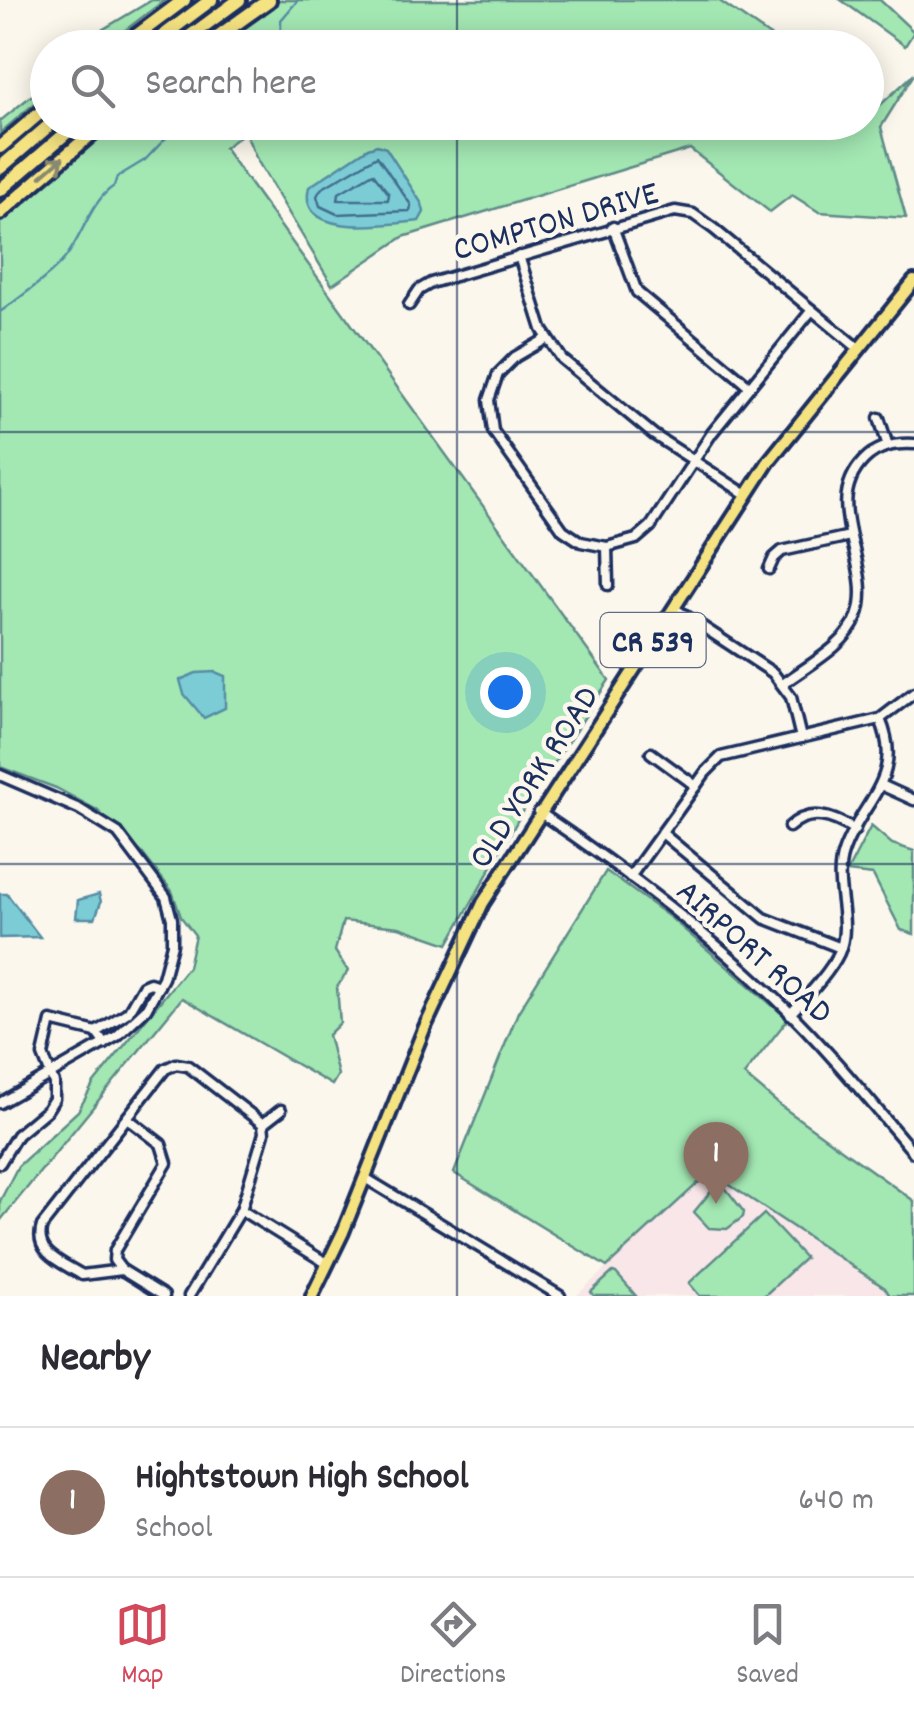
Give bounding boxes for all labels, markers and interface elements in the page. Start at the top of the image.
search box [30,30,884,140]
icon: search [65,58,120,113]
text: Search here [145,58,317,113]
one-way arrow [39,155,64,178]
street label: COMPTON DRIVE [448,171,665,277]
road number: CR 539 [600,613,706,667]
your location [480,667,531,718]
street label: OLD YORK ROAD [458,677,614,880]
street label: AIRPORT ROAD [663,869,842,1038]
pin: 1 [684,1122,748,1204]
text: Nearby [40,1331,150,1391]
text: Hightstown High School [135,1452,469,1507]
text: 1 [69,1479,76,1525]
text: 640 m [798,1479,874,1525]
text: School [135,1507,213,1553]
tab: Map [115,1597,170,1697]
tab: Directions [400,1597,506,1697]
tab: Saved [736,1597,799,1697]

